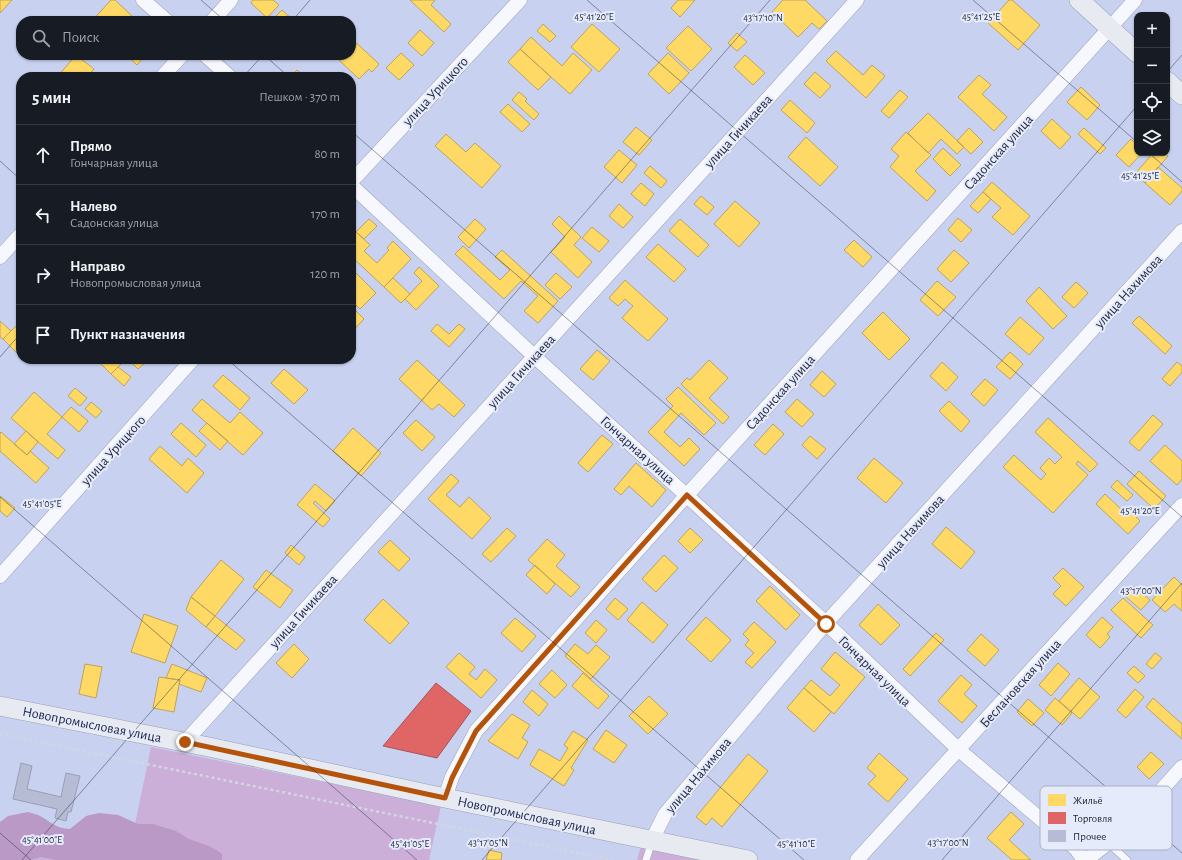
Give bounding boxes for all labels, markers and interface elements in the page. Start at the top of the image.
text: 45°41'20"E [574,12,614,22]
text: 45°41'25"E [962,12,1000,22]
map controls [1134,12,1170,156]
button: + [1134,12,1170,48]
text: 43°17'10"N [743,13,783,23]
search box [16,16,356,60]
icon: search [30,27,52,49]
text: Поиск [62,30,100,45]
button: − [1134,48,1170,84]
street label: улица Урицкого [400,54,471,130]
button: locate [1134,84,1170,120]
text: 5 мин [32,89,71,106]
text: Пешком · 370 m [259,91,340,104]
street label: улица Гичикаева [702,92,776,172]
street label: Садонская улица [962,112,1036,193]
button: layers [1134,120,1170,156]
text: Прямо [70,139,112,154]
icon: ahead [32,144,54,166]
text: 80 m [314,148,340,161]
text: Гончарная улица [70,157,158,170]
text: 45°41'25"E [1121,171,1159,181]
text: Налево [70,199,117,214]
icon: left [32,204,54,226]
text: 170 m [311,208,340,221]
text: Садонская улица [70,217,159,230]
street label: улица Нахимова [1092,252,1166,332]
text: Направо [70,259,125,274]
icon: right [32,264,54,286]
text: 120 m [310,268,340,281]
text: Новопромысловая улица [70,277,201,290]
icon: arrive [32,324,54,346]
text: Пункт назначения [70,327,185,342]
street label: улица Гичикаева [485,332,559,412]
street label: Садонская улица [744,352,818,433]
street label: улица Урицкого [78,413,149,489]
street label: Гончарная улица [597,414,678,488]
street label: улица Нахимова [874,492,948,572]
text: 45°41'05"E [23,499,62,509]
text: 45°41'20"E [1120,506,1160,516]
street label: улица Гичикаева [267,572,341,652]
text: 43°17'00"N [1120,586,1162,596]
route start [817,615,835,633]
street label: Гончарная улица [835,634,914,710]
street label: Беслановская улица [978,636,1064,731]
street label: Новопромысловая улица [21,705,163,745]
route end [176,733,194,751]
street label: улица Нахимова [663,735,735,817]
legend [1040,786,1172,850]
street label: Новопромысловая улица [456,794,598,838]
text: Жильё [1073,795,1103,806]
text: Торговля [1073,813,1112,824]
text: Прочее [1073,831,1106,842]
text: 45°41'00"E [22,835,62,845]
text: 43°17'05"N [468,838,508,848]
text: 43°17'00"N [927,838,969,848]
text: 45°41'05"E [391,839,430,849]
text: 45°41'10"E [777,839,815,849]

